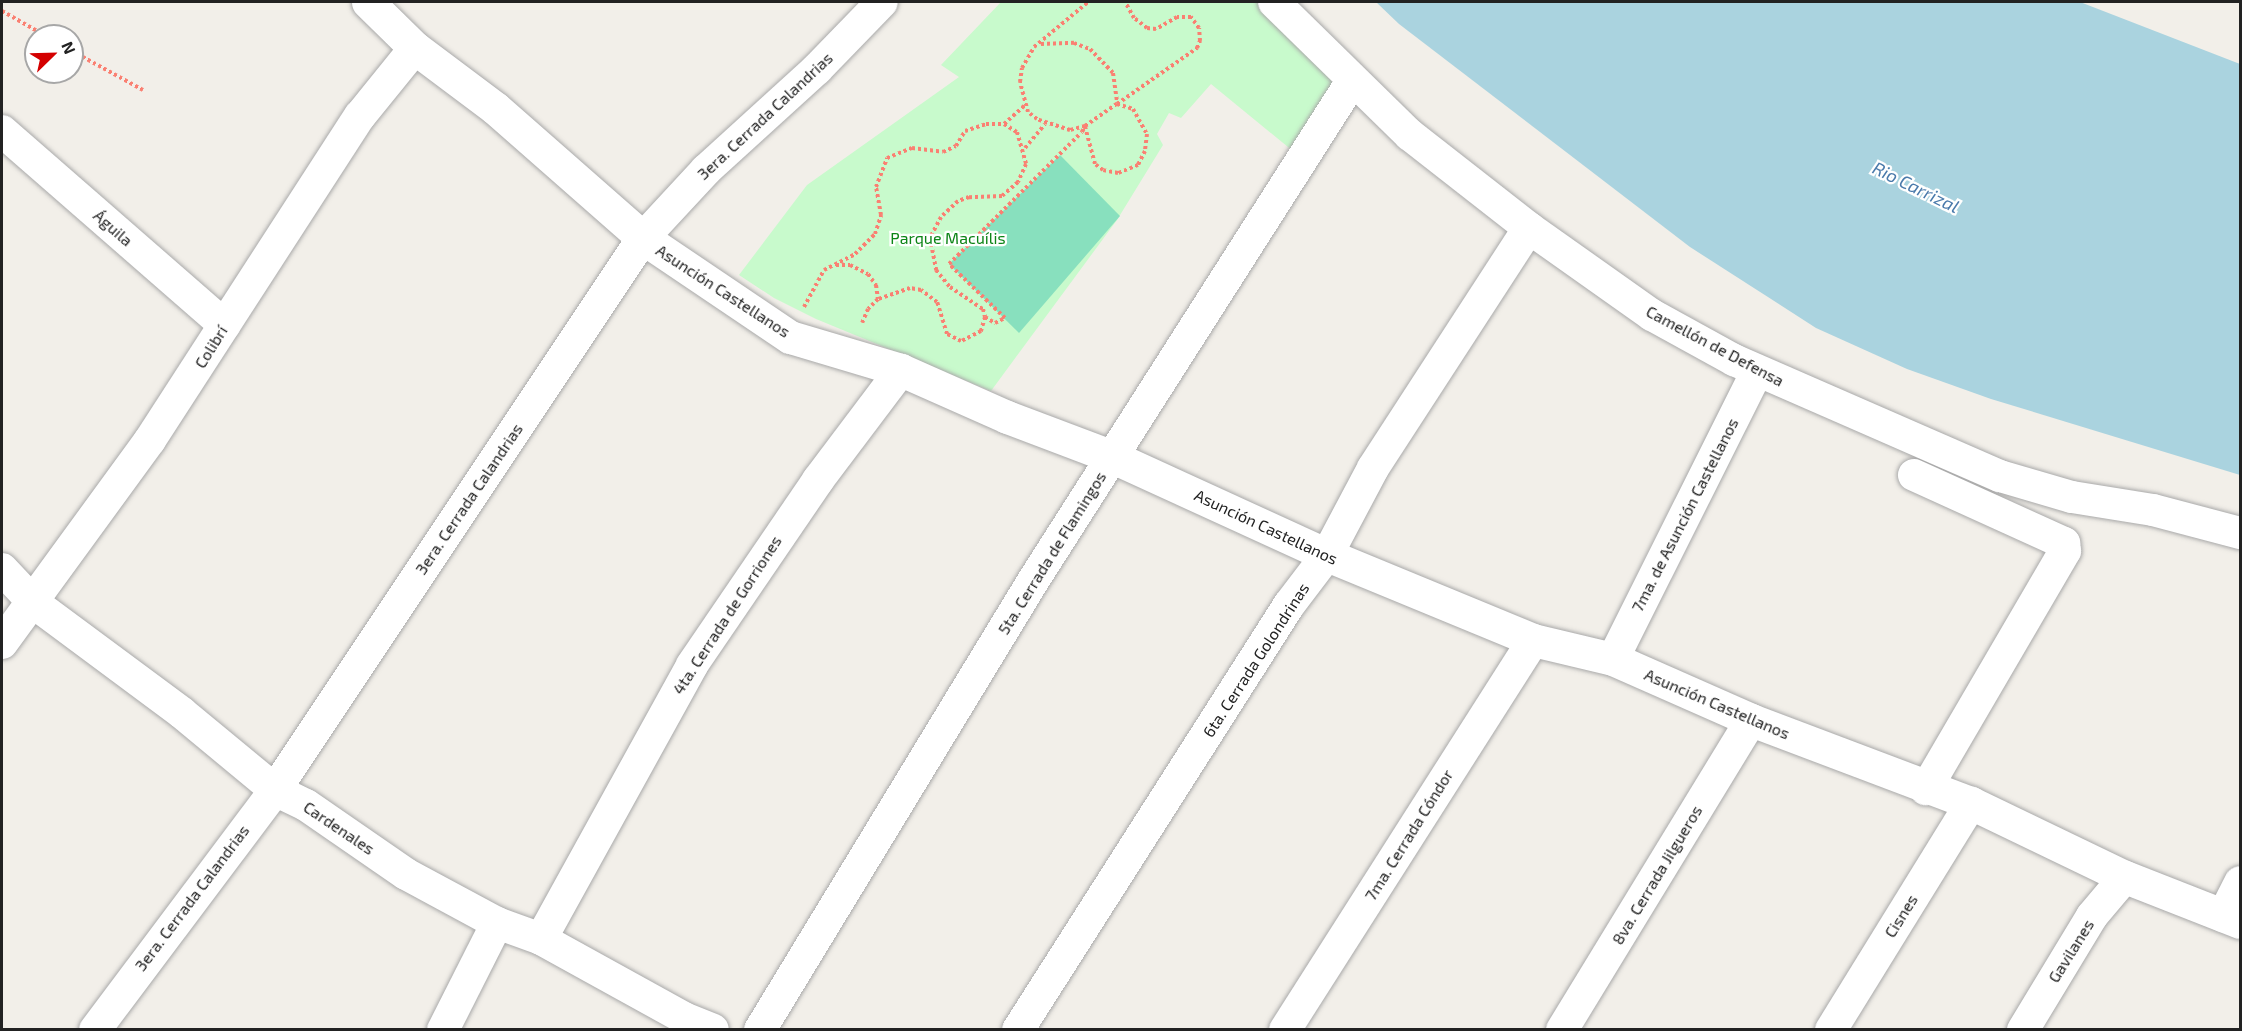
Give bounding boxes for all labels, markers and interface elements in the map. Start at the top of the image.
north arrow [24,24,84,84]
text: N [58,39,80,57]
street label: 3era. Cerrada Calandrias [693,48,837,184]
water label: Rio Carrizal [1869,157,1963,217]
street label: Águila [90,206,136,250]
park label: Parque Macuílis [890,228,1006,248]
street label: Asunción Castellanos [652,241,794,341]
street label: Camellón de Defensa [1643,302,1787,390]
street label: Colibrí [191,322,231,372]
street label: 7ma. de Asunción Castellanos [1628,415,1742,615]
street label: 3era. Cerrada Calandrias [411,420,527,578]
street label: 5ta. Cerrada de Flamingos [994,468,1110,638]
street label: Asunción Castellanos [1191,485,1341,569]
street label: 4ta. Cerrada de Gorriones [669,532,785,698]
street label: 6ta. Cerrada Golondrinas [1199,579,1313,741]
street label: Asunción Castellanos [1642,665,1792,743]
street label: 7ma. Cerrada Cóndor [1361,766,1457,904]
street label: Cardenales [300,797,378,859]
street label: 8va. Cerrada Jilgueros [1608,802,1706,948]
street label: 3era. Cerrada Calandrias [131,821,253,975]
street label: Cisnes [1880,891,1922,941]
street label: Gavilanes [2044,916,2098,986]

